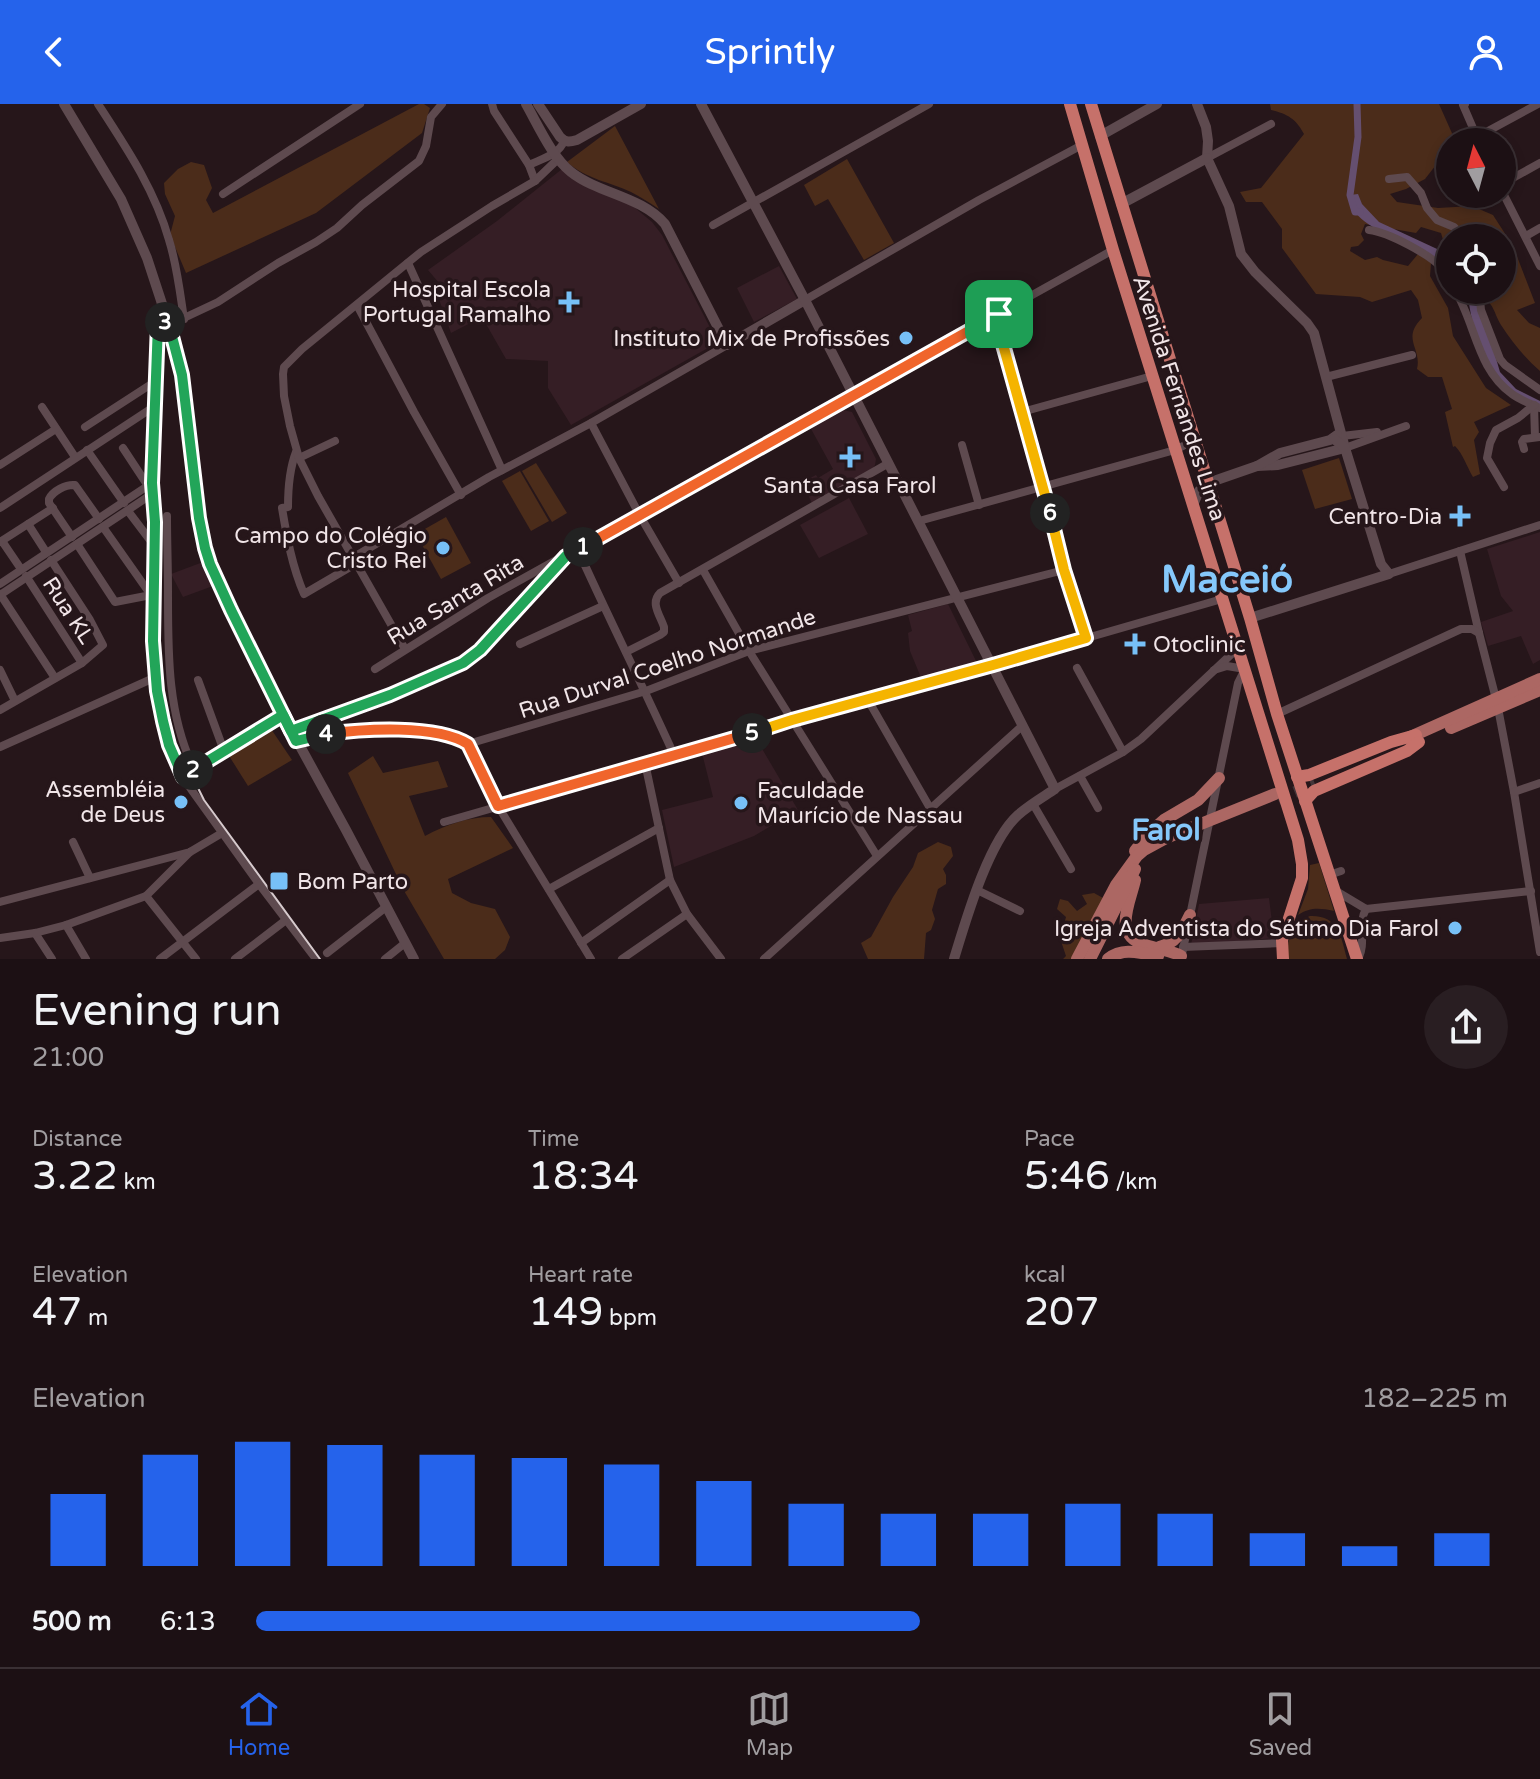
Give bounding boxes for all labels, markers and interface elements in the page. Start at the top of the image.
icon: back [32,30,76,74]
icon: person [1464,30,1508,74]
text: Sprintly [705,31,835,74]
north arrow [1436,128,1516,208]
map controls [1436,128,1516,304]
button: locate [1436,224,1516,304]
street label: Avenida Fernandes Lima [1127,272,1231,524]
place label: Hospital Escola Portugal Ramalho [363,277,551,328]
pin [965,280,1033,348]
marker: Hospital Escola Portugal Ramalho [558,291,580,313]
icon: arrive [977,292,1021,336]
pin: 3 [145,302,185,342]
text: 3 [158,309,172,335]
place label: Instituto Mix de Profissões [613,326,890,352]
marker: Instituto Mix de Profissões [897,329,915,347]
marker: Santa Casa Farol [839,446,861,468]
place label: Santa Casa Farol [764,473,936,499]
pin: 6 [1030,493,1070,533]
text: 6 [1043,500,1057,526]
place label: Centro-Dia [1328,504,1442,530]
marker: Centro-Dia [1449,505,1471,527]
place label: Campo do Colégio Cristo Rei [234,523,427,574]
pin: 1 [563,527,603,567]
text: 1 [576,534,590,560]
marker: Campo do Colégio Cristo Rei [434,539,452,557]
street label: Rua Santa Rita [383,549,528,651]
district label: Maceió [1161,557,1293,603]
street label: Rua KL [37,572,100,649]
street label: Rua Durval Coelho Normande [516,604,819,724]
place label: Otoclinic [1153,632,1246,658]
marker: Otoclinic [1124,633,1146,655]
pin: 5 [732,713,772,753]
pin: 4 [306,714,346,754]
text: 5 [745,720,759,746]
text: 4 [319,721,333,747]
pin: 2 [173,750,213,790]
text: 2 [186,757,200,783]
place label: Assembléia de Deus [45,777,165,828]
place label: Faculdade Maurício de Nassau [757,778,963,829]
marker: Assembléia de Deus [172,793,190,811]
marker: Faculdade Maurício de Nassau [732,794,750,812]
district label: Farol [1131,812,1201,849]
place label: Bom Parto [297,869,408,895]
marker: Bom Parto [268,870,290,892]
place label: Igreja Adventista do Sétimo Dia Farol [1054,916,1439,942]
marker: Igreja Adventista do Sétimo Dia Farol [1446,919,1464,937]
text: Evening run [32,985,281,1038]
button: share [1424,985,1508,1069]
text: 21:00 [32,1042,104,1073]
text: Distance [32,1126,123,1152]
text: Time [528,1126,579,1152]
text: Pace [1024,1126,1075,1152]
text: 3.22 [32,1152,118,1200]
text: 18:34 [528,1152,639,1200]
text: 5:46 [1024,1152,1110,1200]
text: km [118,1169,156,1195]
text: /km [1110,1169,1157,1195]
text: Elevation [32,1262,128,1288]
text: Heart rate [528,1262,633,1288]
text: kcal [1024,1262,1065,1288]
text: 47 [32,1288,82,1336]
text: 149 [528,1288,603,1336]
text: 207 [1024,1288,1099,1336]
text: m [82,1305,108,1331]
text: bpm [603,1305,657,1331]
text: Elevation [32,1383,146,1414]
text: 182–225 m [1362,1383,1508,1414]
text: 500 m [32,1606,112,1637]
text: 6:13 [160,1606,216,1637]
tab: Home [228,1687,290,1761]
tab: Map [746,1687,793,1761]
tab: Saved [1249,1687,1312,1761]

